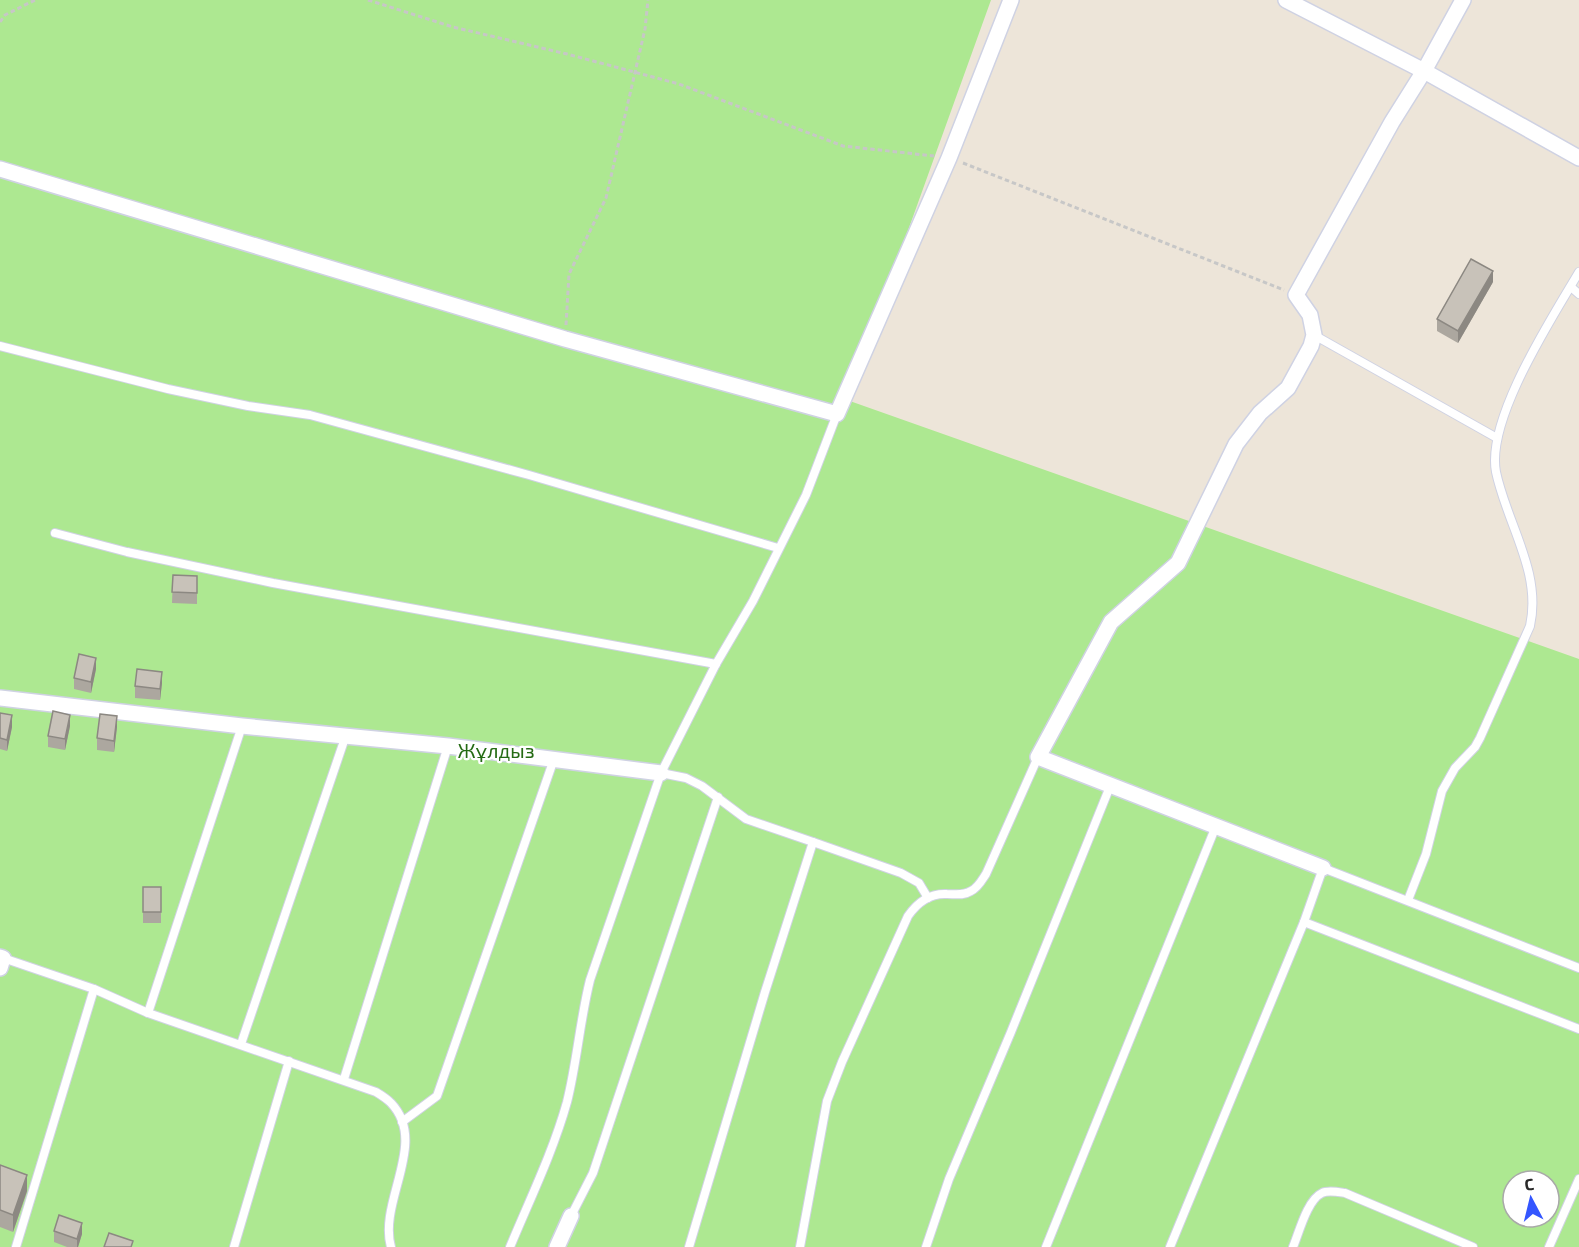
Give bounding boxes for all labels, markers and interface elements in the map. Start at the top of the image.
park label: Жұлдыз [457,738,535,762]
north arrow [1501,1169,1561,1229]
text: С [1523,1174,1535,1194]

